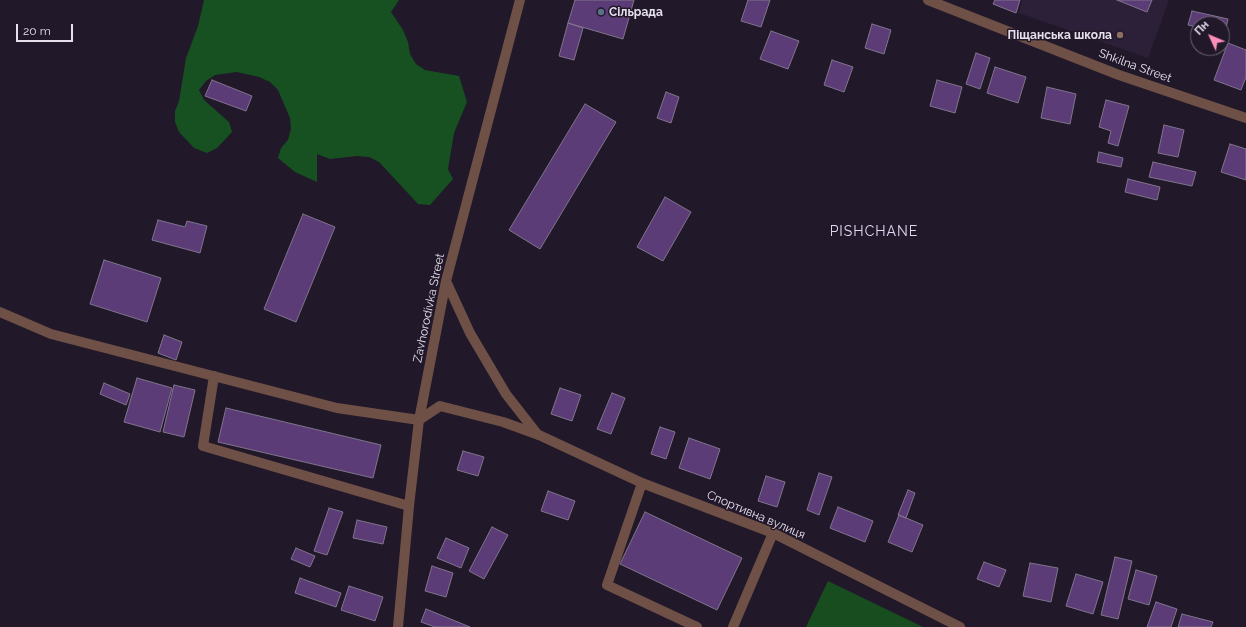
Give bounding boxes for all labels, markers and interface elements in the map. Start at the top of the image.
place label: Сільрада [609,5,663,19]
marker: Сільрада [596,7,606,17]
scale bar [18,16,75,42]
north arrow [1190,16,1230,56]
text: Пн [1192,18,1211,38]
text: 20 m [23,24,51,38]
place label: Піщанська школа [1008,28,1112,42]
marker: Піщанська школа [1115,30,1125,40]
street label: Shkilna Street [1097,46,1173,86]
district label: PISHCHANE [830,224,918,240]
street label: Zavhorodivka Street [410,252,448,364]
street label: Спортивна вулиця [705,488,807,542]

